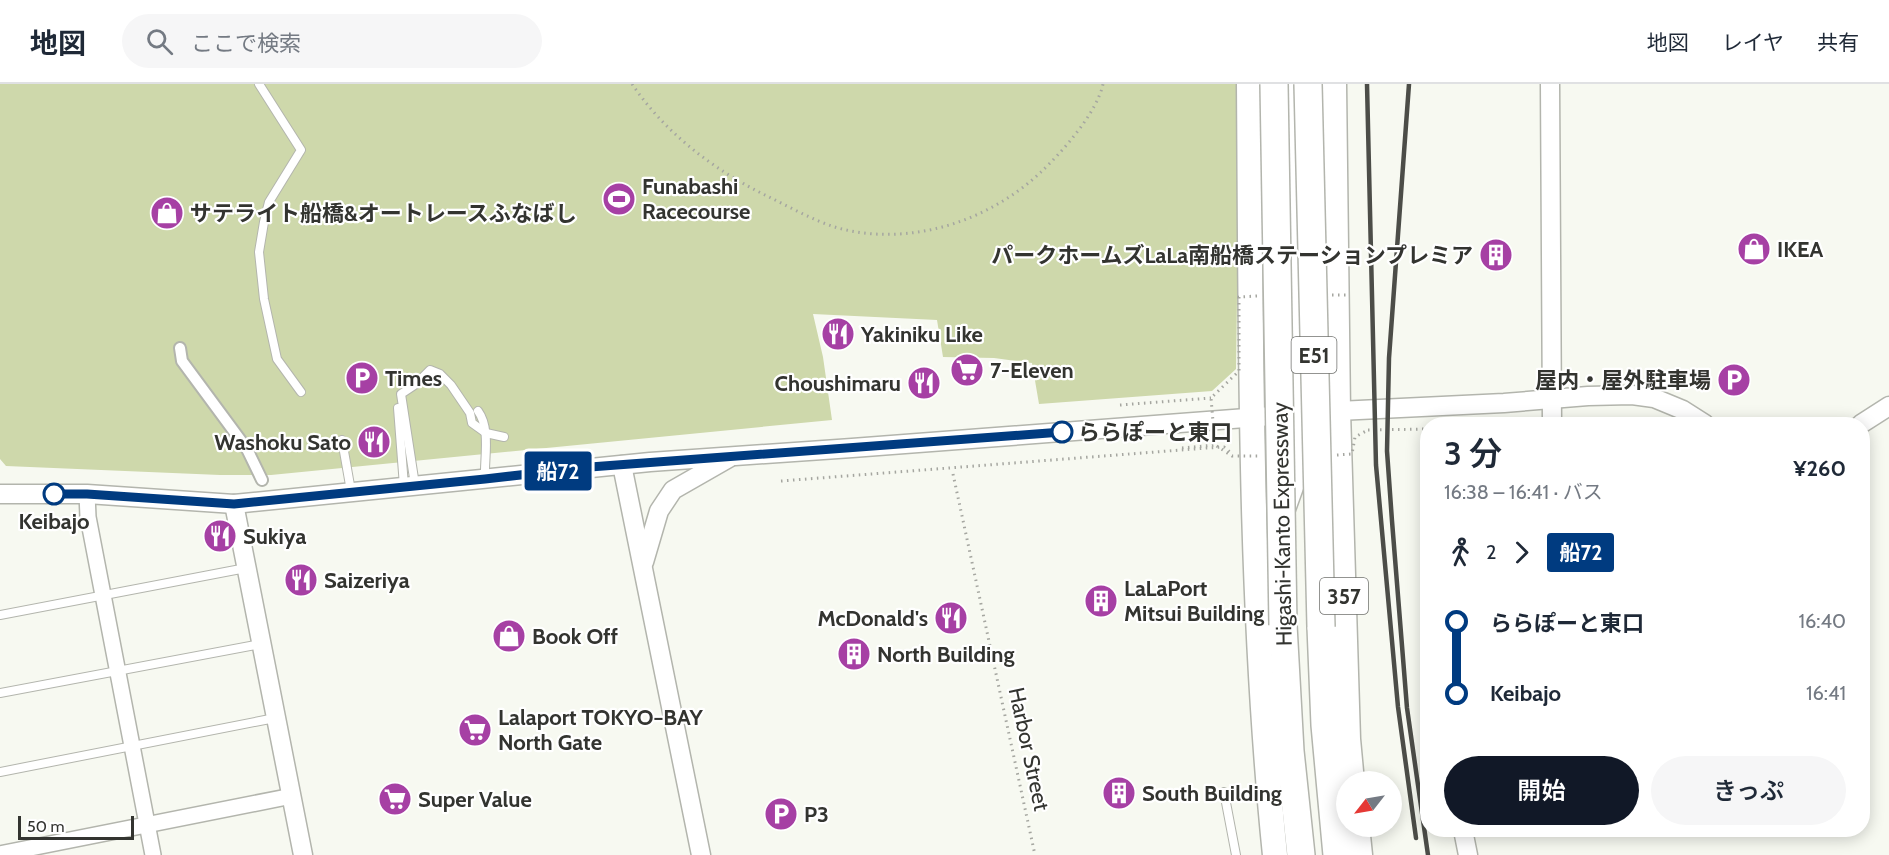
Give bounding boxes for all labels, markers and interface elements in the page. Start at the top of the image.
search box [122,14,542,68]
icon: search [143,25,176,58]
text: 地図 [30,26,86,60]
text: ここで検索 [191,30,301,57]
text: 地図 [1647,30,1689,55]
text: レイヤ [1722,30,1784,55]
text: 共有 [1817,30,1859,55]
place label: Funabashi Racecourse [642,173,750,225]
sports icon: Funabashi Racecourse [601,181,637,217]
shop icon: サテライト船橋&オートレースふなばし [149,195,185,231]
place label: サテライト船橋&オートレースふなばし [190,200,577,227]
shop icon: IKEA [1736,231,1772,267]
place label: IKEA [1777,236,1823,263]
building icon: パークホームズLaLa南船橋ステーションプレミア [1478,237,1514,273]
place label: パークホームズLaLa南船橋ステーションプレミア [991,242,1473,269]
restaurant icon: Yakiniku Like [820,316,856,352]
place label: Yakiniku Like [860,321,983,348]
road number: E51 [1292,337,1336,373]
supermarket icon: 7-Eleven [949,352,985,388]
place label: 7-Eleven [990,357,1074,384]
parking icon: Times [344,360,380,396]
parking icon: 屋内・屋外駐車場 [1716,362,1752,398]
place label: Times [385,365,442,392]
restaurant icon: Choushimaru [906,365,942,401]
place label: 屋内・屋外駐車場 [1535,367,1711,394]
place label: Choushimaru [775,370,901,397]
street label: Higashi-Kanto Expressway [1266,402,1298,646]
place label: ららぽーと東口 [1078,419,1232,446]
marker: ららぽーと東口 [1051,421,1073,443]
restaurant icon: Washoku Sato [356,424,392,460]
place label: Washoku Sato [214,429,351,456]
text: 3 分 [1444,433,1502,473]
line badge: 船72 [524,452,592,490]
text: ¥260 [1793,455,1846,482]
text: 船72 [537,459,579,484]
text: 16:38 – 16:41 · バス [1444,480,1603,504]
marker: Keibajo [43,483,65,505]
place label: Keibajo [19,508,89,535]
restaurant icon: Sukiya [202,518,238,554]
place label: Sukiya [243,523,306,550]
icon: walk [1444,536,1477,569]
icon: forward [1505,536,1538,569]
text: 2 [1486,540,1496,564]
text: 船72 [1559,540,1602,565]
restaurant icon: Saizeriya [283,562,319,598]
place label: Saizeriya [324,567,410,594]
place label: LaLaPort Mitsui Building [1124,575,1264,627]
road number: 357 [1320,578,1368,614]
building icon: LaLaPort Mitsui Building [1083,583,1119,619]
restaurant icon: McDonald's [933,600,969,636]
place label: McDonald's [817,605,928,632]
text: 16:40 [1798,609,1846,633]
text: ららぽーと東口 [1490,610,1644,637]
shop icon: Book Off [491,618,527,654]
place label: Book Off [532,623,619,650]
building icon: North Building [836,636,872,672]
place label: North Building [877,641,1014,668]
text: Keibajo [1490,680,1561,707]
text: 16:41 [1806,681,1846,705]
street label: Harbor Street [1003,685,1055,814]
place label: Lalaport TOKYO−BAY North Gate [498,704,703,756]
supermarket icon: Lalaport TOKYO−BAY North Gate [457,712,493,748]
button: 開始 [1444,756,1639,825]
button: きっぷ [1651,756,1846,825]
north arrow [1336,771,1402,837]
map controls [1336,771,1402,837]
building icon: South Building [1101,775,1137,811]
place label: South Building [1142,780,1282,807]
supermarket icon: Super Value [377,781,413,817]
place label: Super Value [418,786,532,813]
parking icon: P3 [763,796,799,832]
place label: P3 [804,801,829,828]
scale bar [18,813,134,840]
text: 50 m [27,817,64,836]

